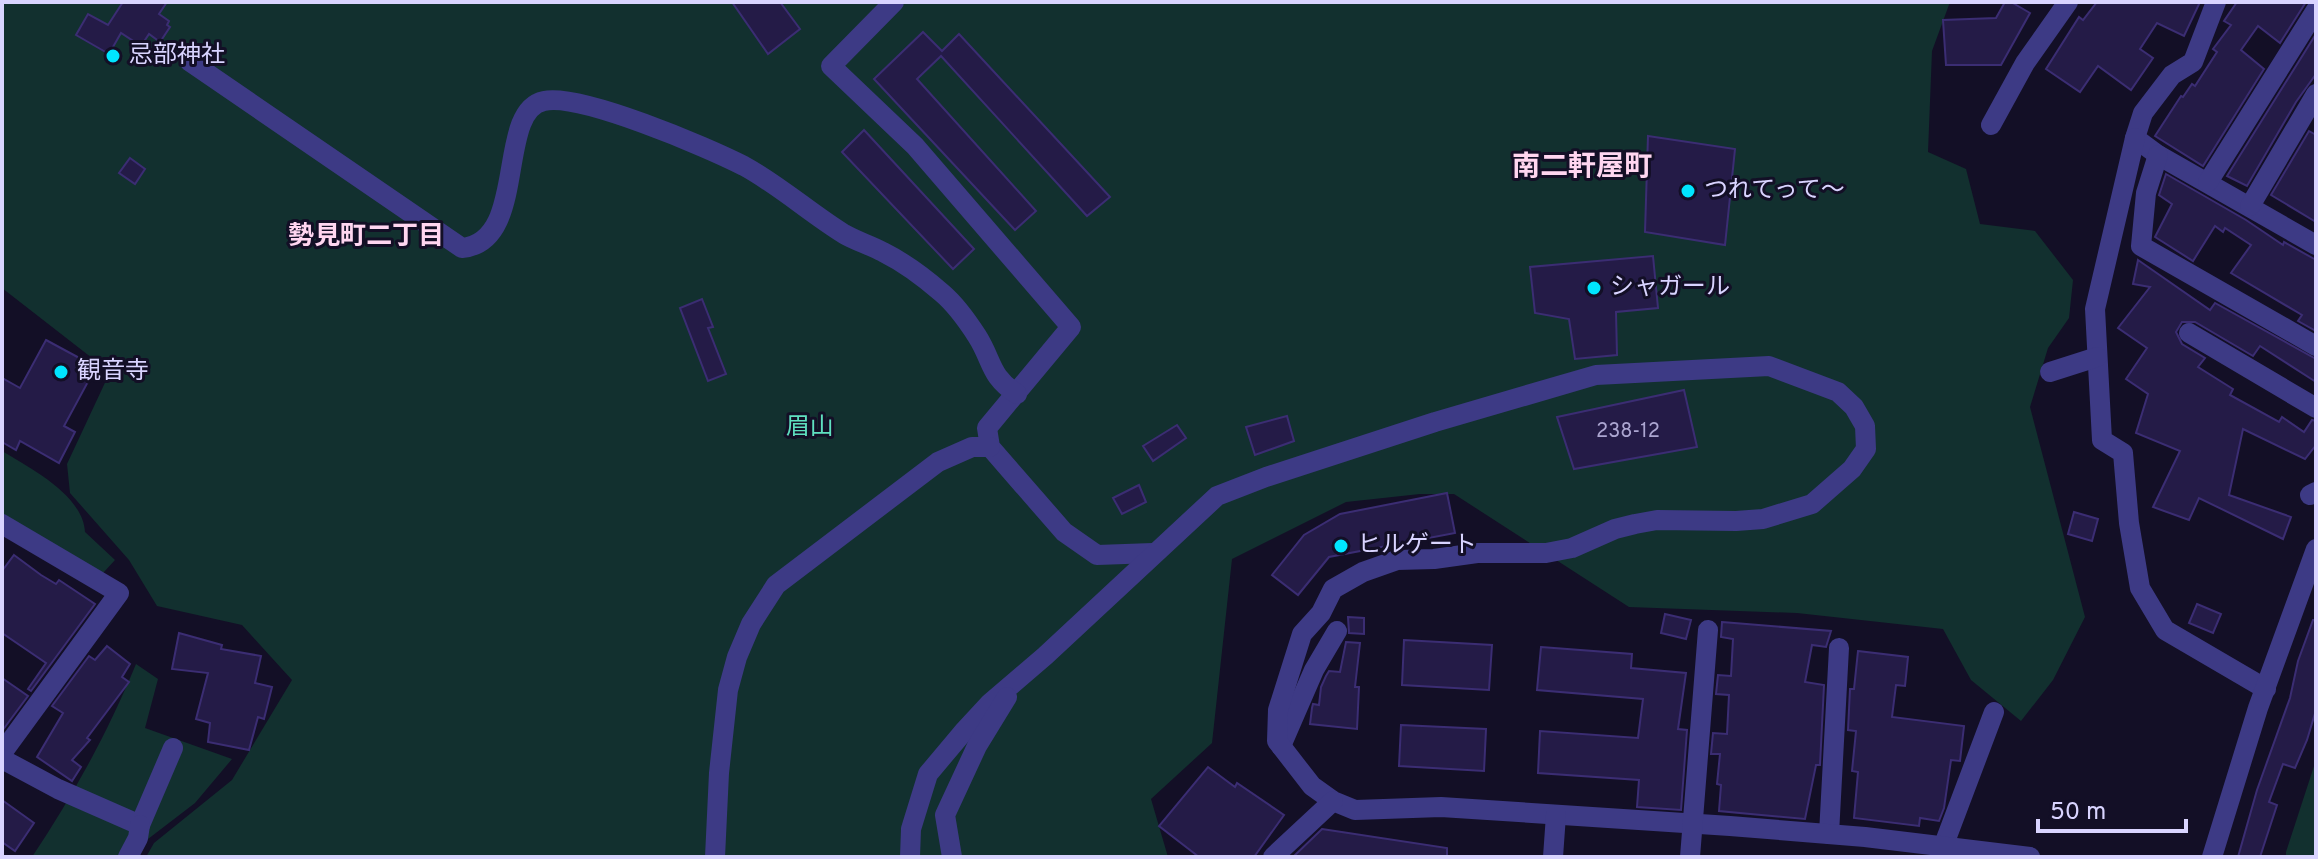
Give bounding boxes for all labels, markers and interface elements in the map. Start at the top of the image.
place label: 忌部神社 [129,41,225,71]
marker: 忌部神社 [104,47,122,65]
district label: 南二軒屋町 [1512,150,1652,186]
place label: つれてって～ [1704,176,1845,206]
marker: つれてって～ [1679,182,1697,200]
district label: 勢見町二丁目 [288,221,444,254]
place label: シャガール [1610,273,1730,303]
marker: シャガール [1585,279,1603,297]
place label: 観音寺 [77,357,149,387]
marker: 観音寺 [52,363,70,381]
park label: 眉山 [786,413,834,443]
house number: 238-12 [1596,419,1660,445]
place label: ヒルゲート [1357,531,1477,561]
marker: ヒルゲート [1332,537,1350,555]
scale bar [2038,783,2186,833]
text: 50 m [2050,798,2106,828]

